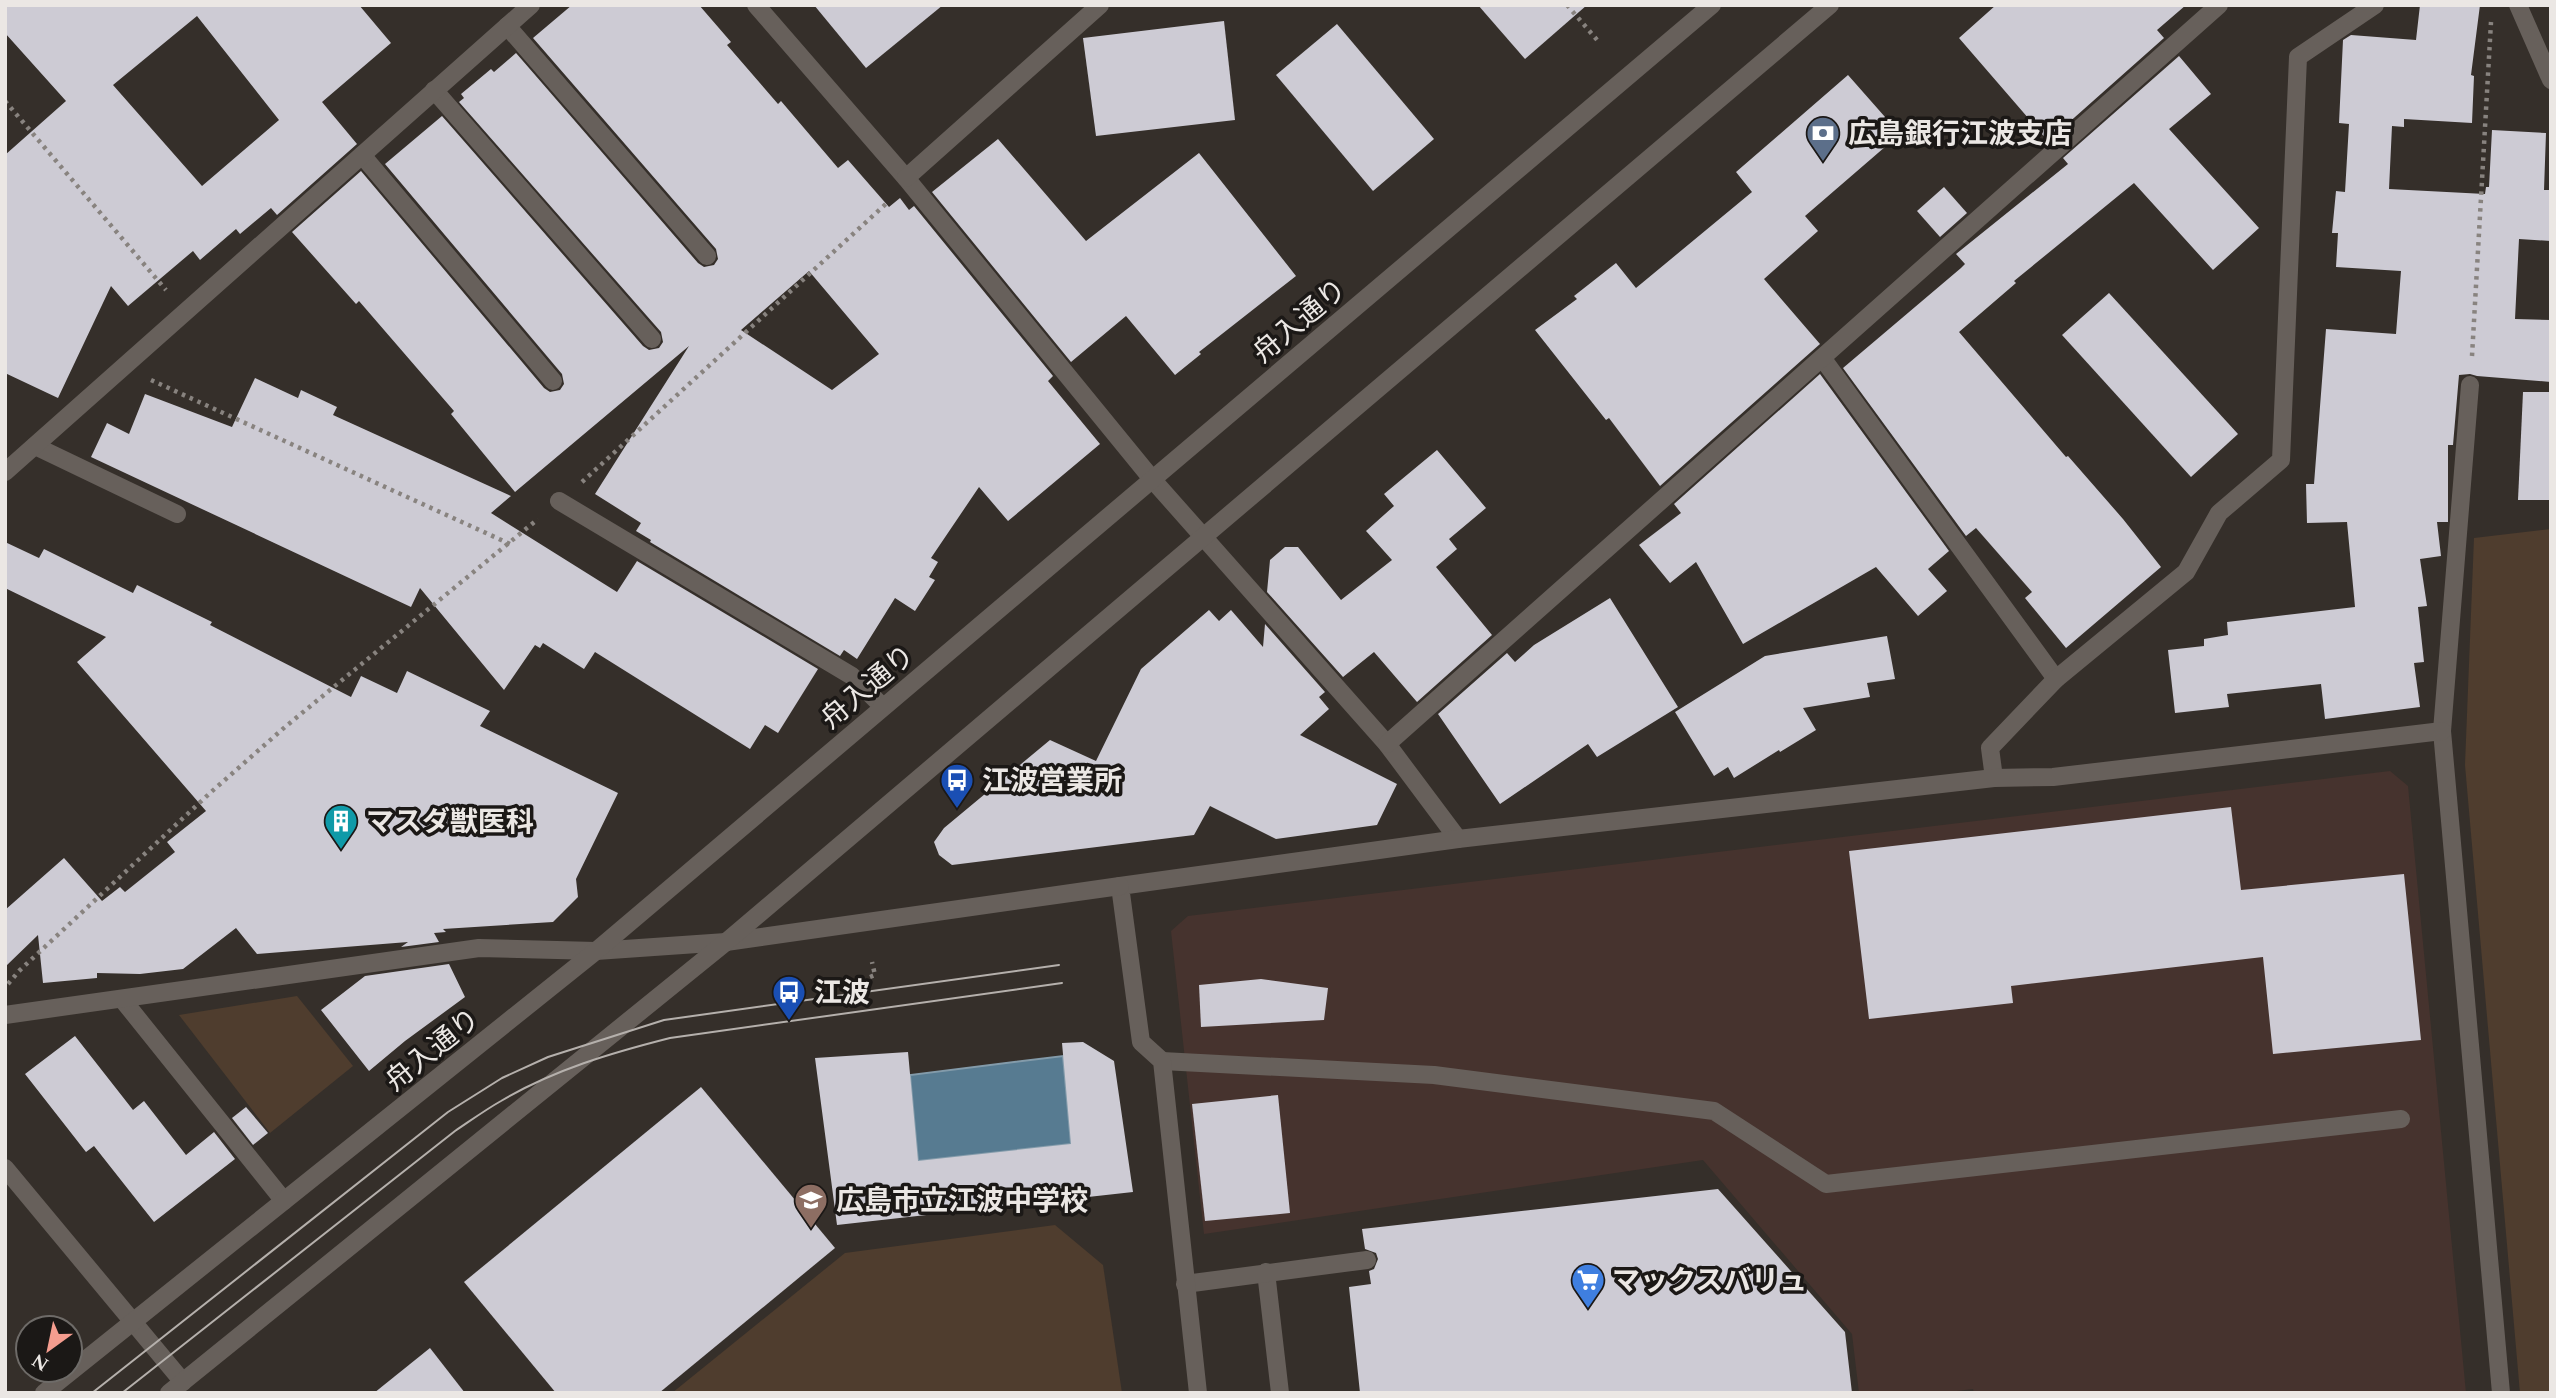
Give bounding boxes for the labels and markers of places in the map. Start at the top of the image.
place label: 広島銀行江波支店 [1848,113,2072,156]
bank icon: 広島銀行江波支店 [1804,114,1842,163]
place label: 江波営業所 [982,760,1122,803]
bus stop icon: 江波営業所 [938,761,976,810]
place label: マスダ獣医科 [366,801,534,844]
building icon: マスダ獣医科 [322,802,360,851]
place label: 江波 [814,972,870,1015]
bus stop icon: 江波 [770,973,808,1022]
place label: 広島市立江波中学校 [836,1180,1088,1223]
school or university icon: 広島市立江波中学校 [792,1181,830,1230]
place label: マックスバリュ [1612,1260,1807,1303]
supermarket icon: マックスバリュ [1569,1261,1607,1310]

